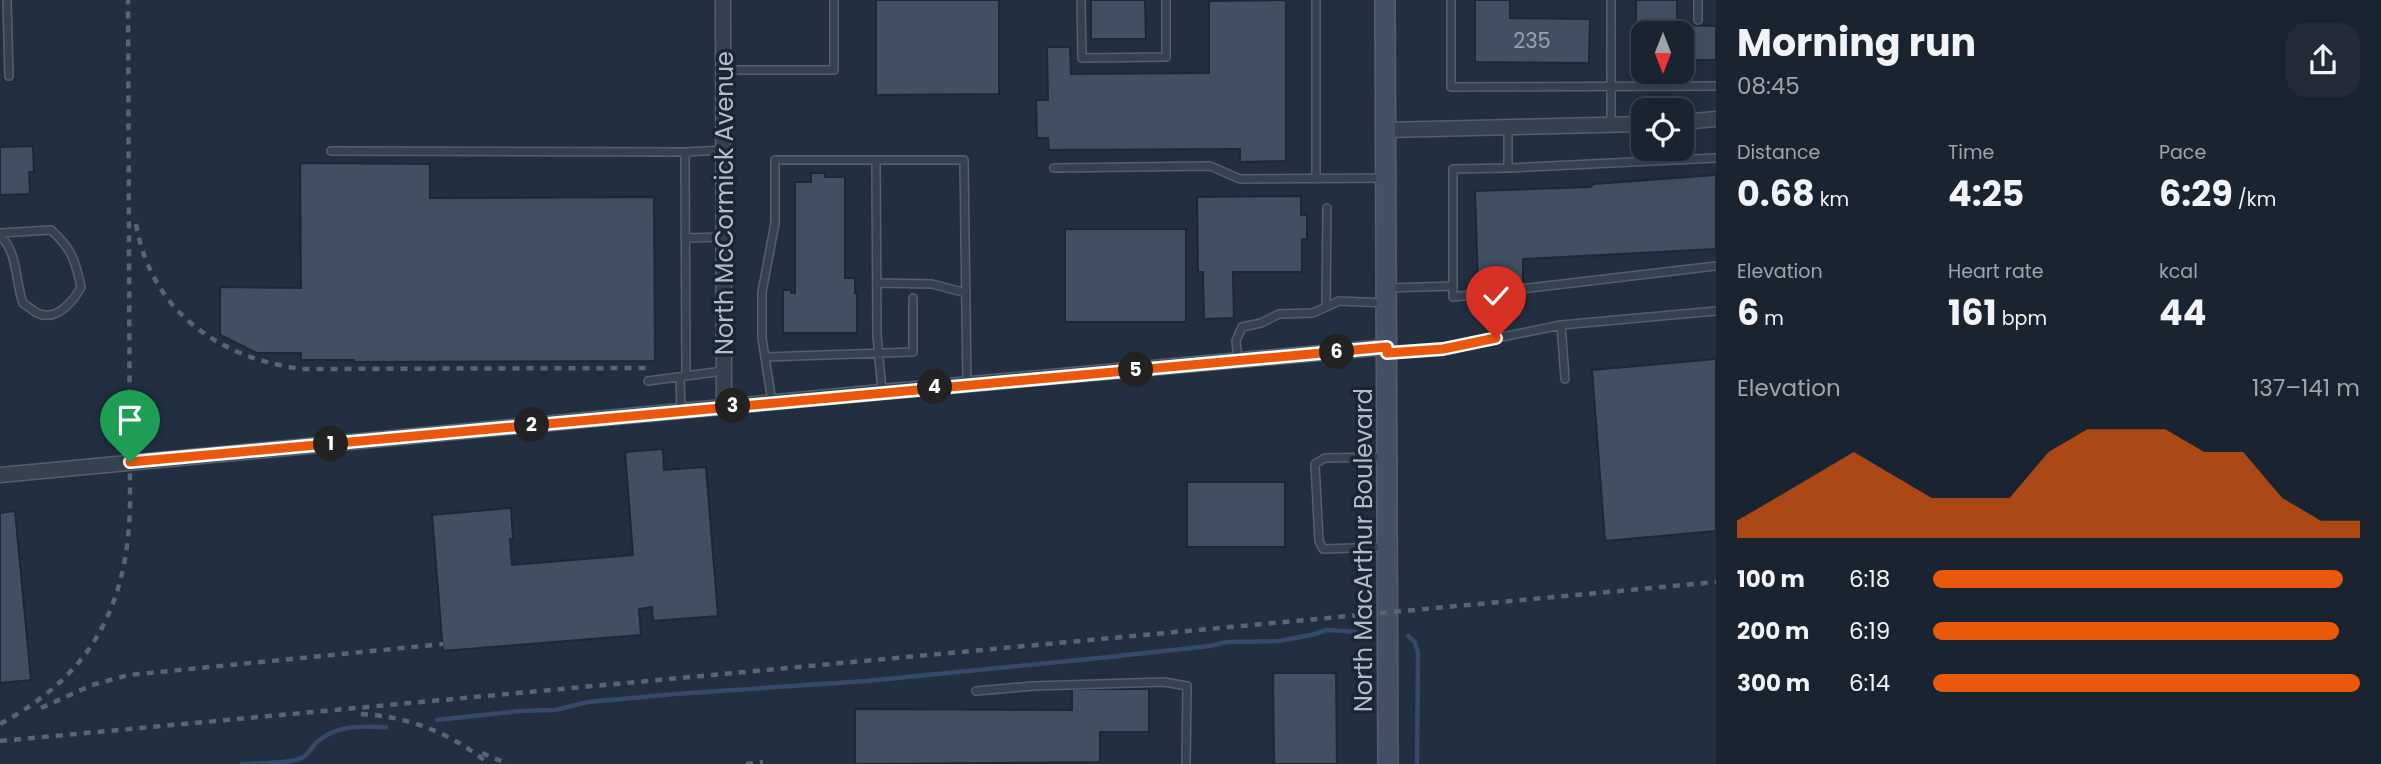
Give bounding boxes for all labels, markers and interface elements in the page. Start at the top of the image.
text: Morning run [1737,16,1976,69]
north arrow [1631,21,1694,84]
map controls [1631,21,1694,161]
button: share [2286,23,2360,97]
house number: 235 [1513,26,1551,55]
street label: North McCormick Avenue [708,51,741,355]
text: 08:45 [1737,70,1800,102]
button: locate [1631,98,1694,161]
text: Distance [1737,139,1820,166]
text: Time [1948,139,1994,166]
text: Pace [2159,139,2206,166]
text: 0.68 [1737,169,1815,218]
text: 4:25 [1948,169,2024,218]
text: 6:29 [2159,169,2233,218]
text: km [1815,186,1849,213]
text: /km [2233,186,2276,213]
text: Elevation [1737,258,1823,285]
text: Heart rate [1948,258,2043,285]
text: kcal [2159,258,2198,285]
pin [1466,266,1526,338]
icon: check [1477,277,1515,315]
text: 6 [1737,288,1759,337]
text: 161 [1948,288,1997,337]
text: 44 [2159,288,2206,337]
text: m [1759,305,1784,332]
text: bpm [1997,305,2047,332]
pin: 6 [1320,334,1354,370]
text: 6 [1330,338,1343,365]
pin: 5 [1118,352,1154,388]
text: 5 [1129,356,1142,383]
pin: 4 [918,370,953,404]
text: Elevation [1737,372,1841,404]
text: 137–141 m [2252,372,2360,404]
text: 4 [928,373,941,400]
pin: 3 [716,388,750,424]
street label: North MacArthur Boulevard [1347,388,1380,712]
pin [100,390,160,462]
text: 3 [727,392,738,419]
icon: arrive [111,401,149,439]
pin: 2 [514,408,550,442]
text: 2 [526,411,537,438]
pin: 1 [314,426,348,462]
text: 1 [327,430,334,457]
text: 100 m [1737,563,1805,595]
text: 6:18 [1849,563,1890,595]
text: 200 m [1737,615,1809,647]
text: 6:19 [1849,615,1890,647]
text: 300 m [1737,667,1810,699]
text: 6:14 [1849,667,1890,699]

